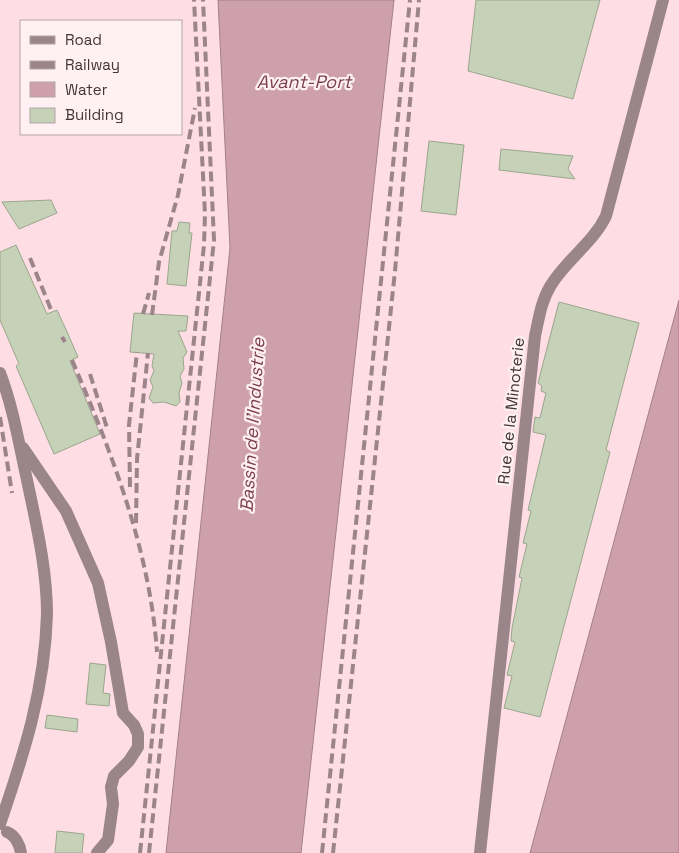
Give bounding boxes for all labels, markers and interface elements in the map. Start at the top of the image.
legend [20,20,182,135]
text: Road [65,30,102,49]
text: Railway [65,55,120,74]
water label: Avant-Port [257,70,353,93]
text: Water [65,80,108,99]
text: Building [65,105,124,124]
water label: Bassin de l'Industrie [234,336,270,513]
street label: Rue de la Minoterie [493,336,529,486]

